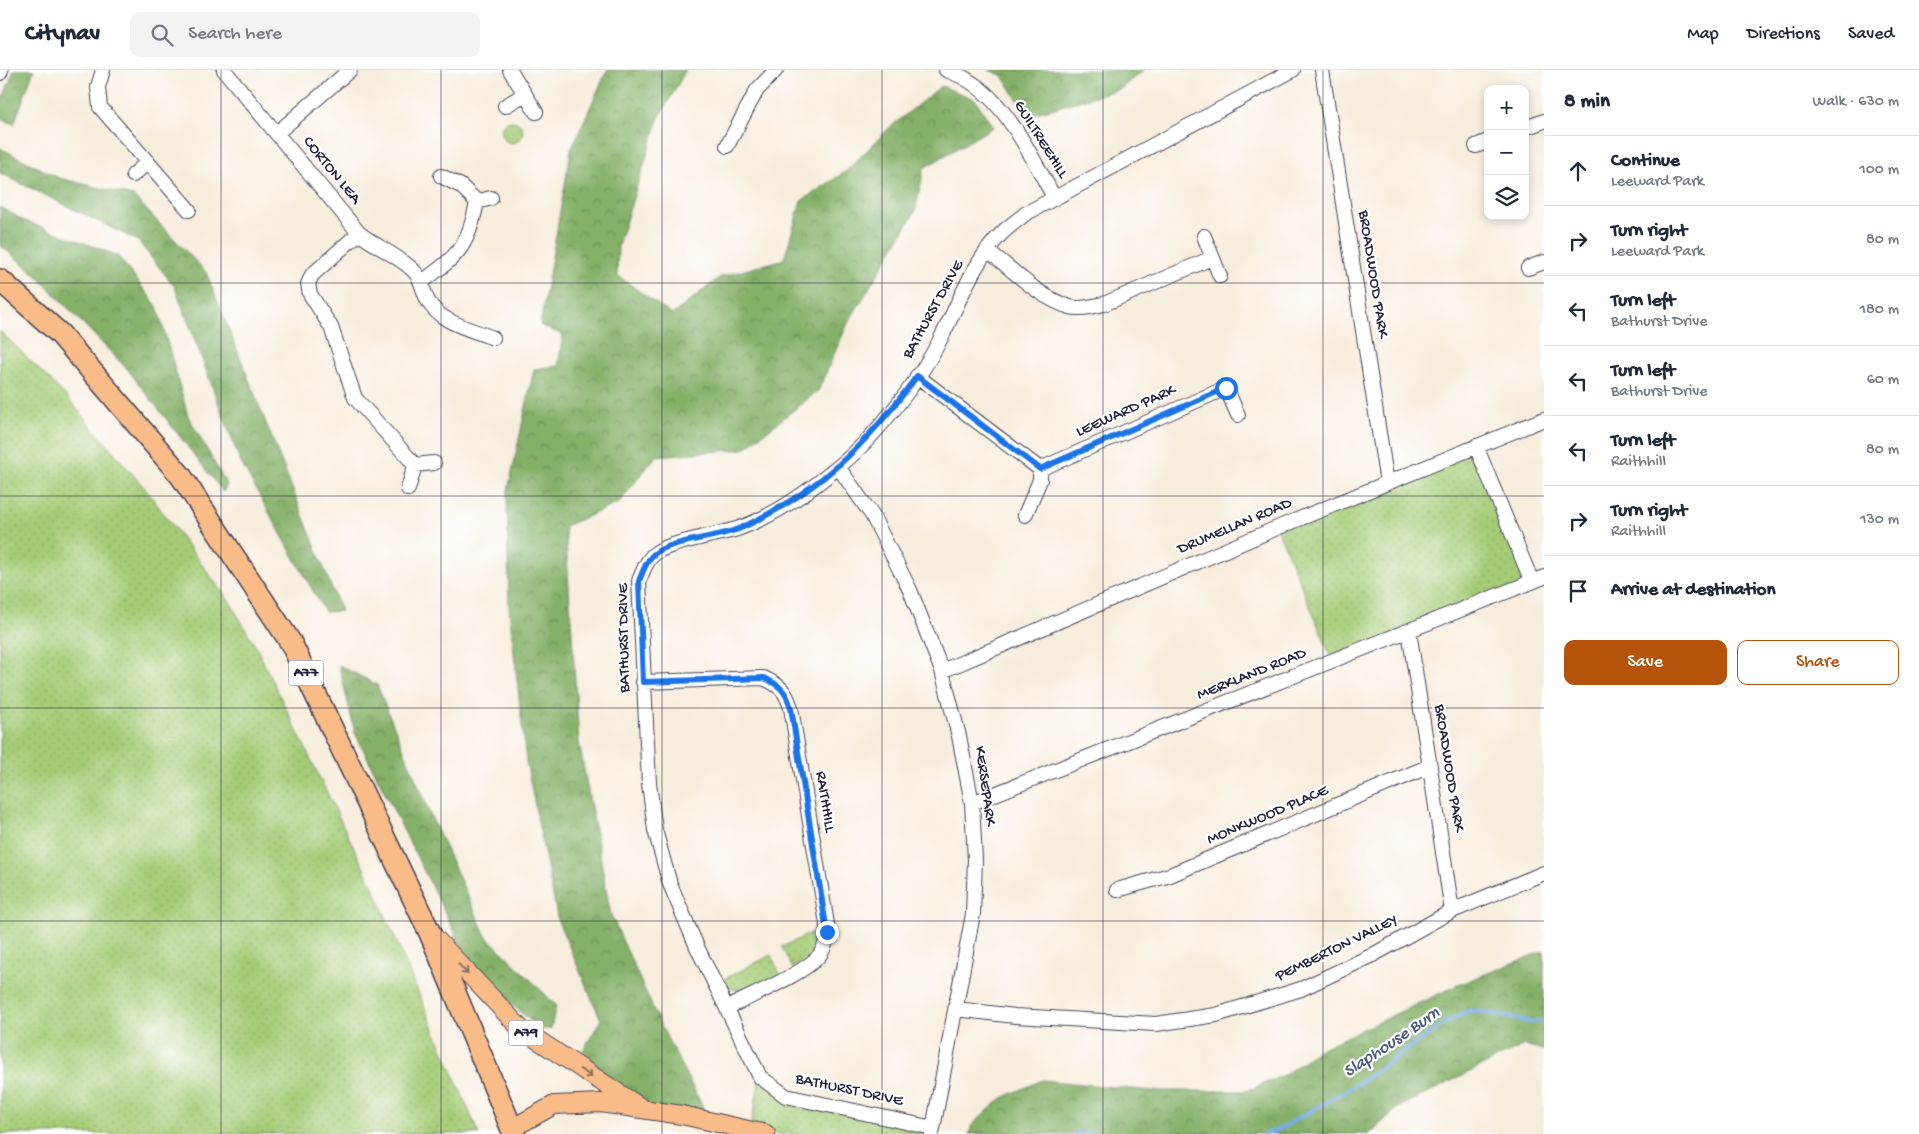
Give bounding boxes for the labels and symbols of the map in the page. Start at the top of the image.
street label: GUILTREEHILL [1009,98,1072,183]
street label: CORTON LEA [298,133,365,210]
street label: BROADWOOD PARK [1352,208,1392,341]
street label: BATHURST DRIVE [899,257,969,363]
route start [1215,377,1238,400]
street label: LEEWARD PARK [1073,381,1181,442]
street label: DRUMELLAN ROAD [1174,494,1296,560]
street label: BATHURST DRIVE [615,582,635,694]
street label: MERKLAND ROAD [1195,644,1310,706]
road number: A77 [288,660,324,686]
street label: BROADWOOD PARK [1428,702,1468,835]
street label: KERSEPARK [969,745,999,829]
street label: RAITHHILL [810,770,838,835]
street label: MONKWOOD PLACE [1205,781,1332,850]
street label: PEMBERTON VALLEY [1272,911,1401,987]
route end [816,921,839,944]
one-way arrow [457,962,468,975]
water label: Slaphouse Burn [1340,1003,1444,1083]
road number: A79 [508,1020,544,1046]
one-way arrow [579,1068,593,1078]
street label: BATHURST DRIVE [793,1070,905,1112]

